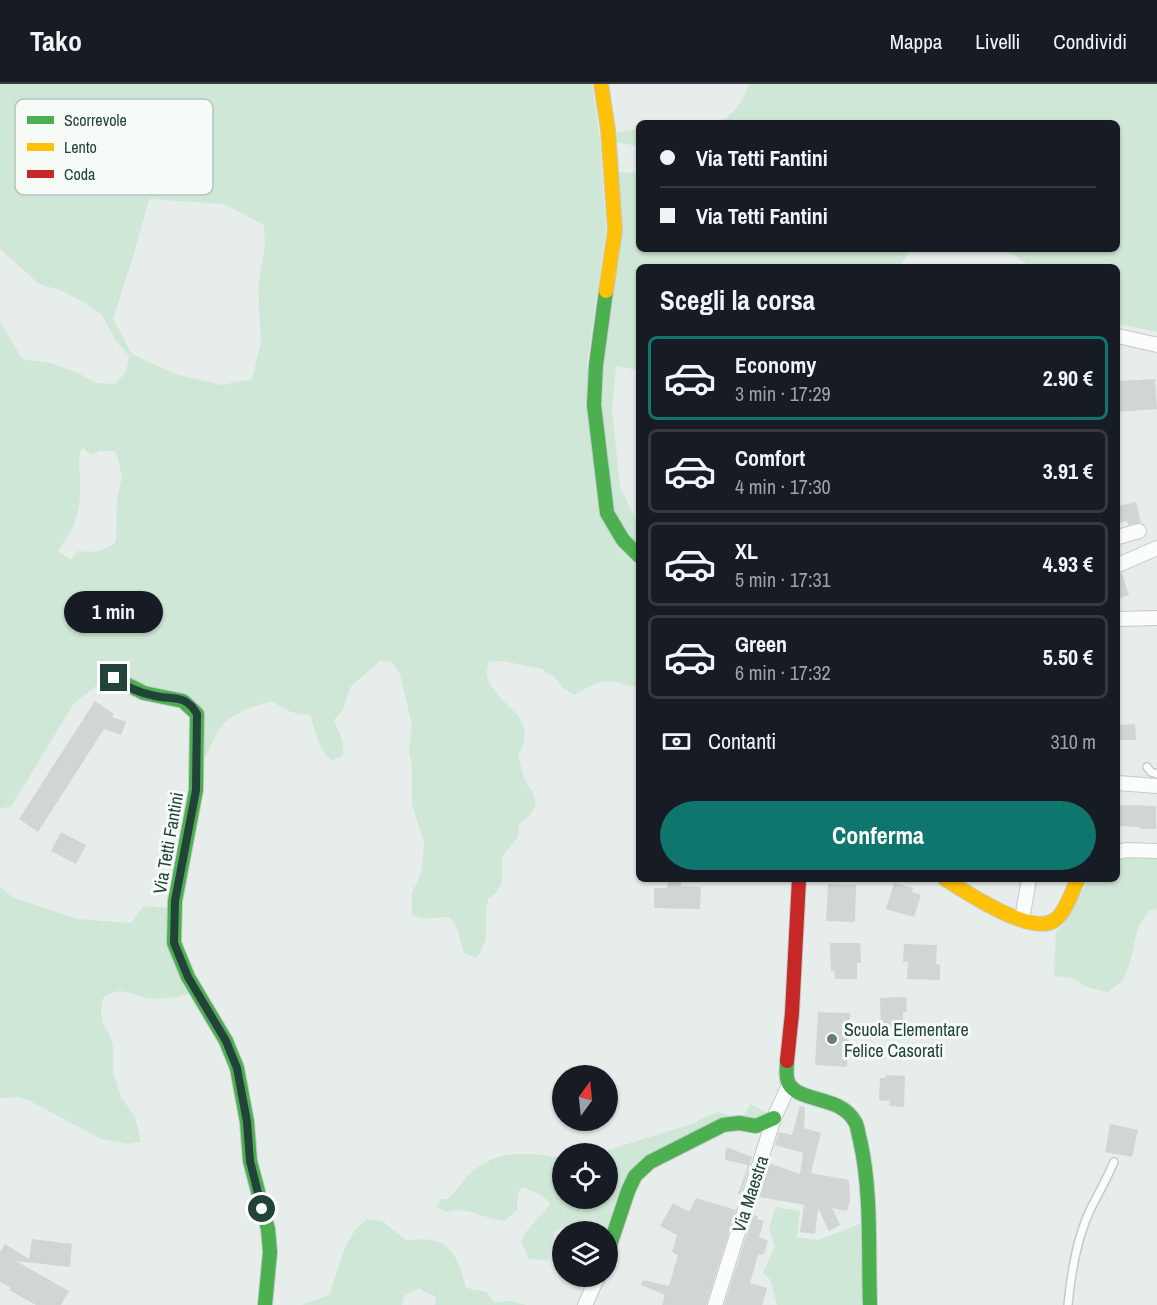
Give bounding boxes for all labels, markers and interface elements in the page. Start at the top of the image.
text: Tako [30,22,82,60]
text: Mappa [890,27,942,56]
text: Livelli [975,27,1020,56]
text: Condividi [1053,27,1127,56]
legend [15,99,213,195]
text: Scorrevole [64,109,127,131]
text: Lento [64,136,97,158]
text: Via Tetti Fantini [696,143,828,173]
text: Coda [64,163,96,185]
text: Via Tetti Fantini [696,201,828,231]
text: Scegli la corsa [660,282,815,318]
text: Economy [735,350,816,380]
icon: car [663,351,717,405]
text: 2.90 € [1043,363,1093,393]
text: 3 min · 17:29 [735,380,831,407]
text: Comfort [735,443,805,473]
icon: car [663,444,717,498]
text: 3.91 € [1043,456,1093,486]
text: 4 min · 17:30 [735,473,831,500]
text: XL [735,536,758,566]
icon: car [663,537,717,591]
text: 4.93 € [1043,549,1093,579]
text: 5 min · 17:31 [735,566,831,593]
callout: 1 min [64,591,164,633]
text: 1 min [92,598,135,625]
text: Green [735,629,787,659]
icon: car [663,630,717,684]
text: 5.50 € [1043,642,1093,672]
text: 6 min · 17:32 [735,659,831,686]
route end [100,664,127,691]
icon: cash [660,725,693,758]
text: Contanti [708,726,776,756]
text: 310 m [1050,728,1096,755]
street label: Via Tetti Fantini [147,790,189,896]
button: Conferma [660,801,1096,870]
place label: Scuola Elementare Felice Casorati [844,1017,969,1063]
marker: Scuola Elementare Felice Casorati [825,1032,839,1046]
north arrow [552,1065,618,1131]
map controls [552,1065,618,1287]
button: locate [552,1143,618,1209]
street label: Via Maestra [726,1152,774,1236]
route start [248,1195,275,1222]
button: layers [552,1221,618,1287]

